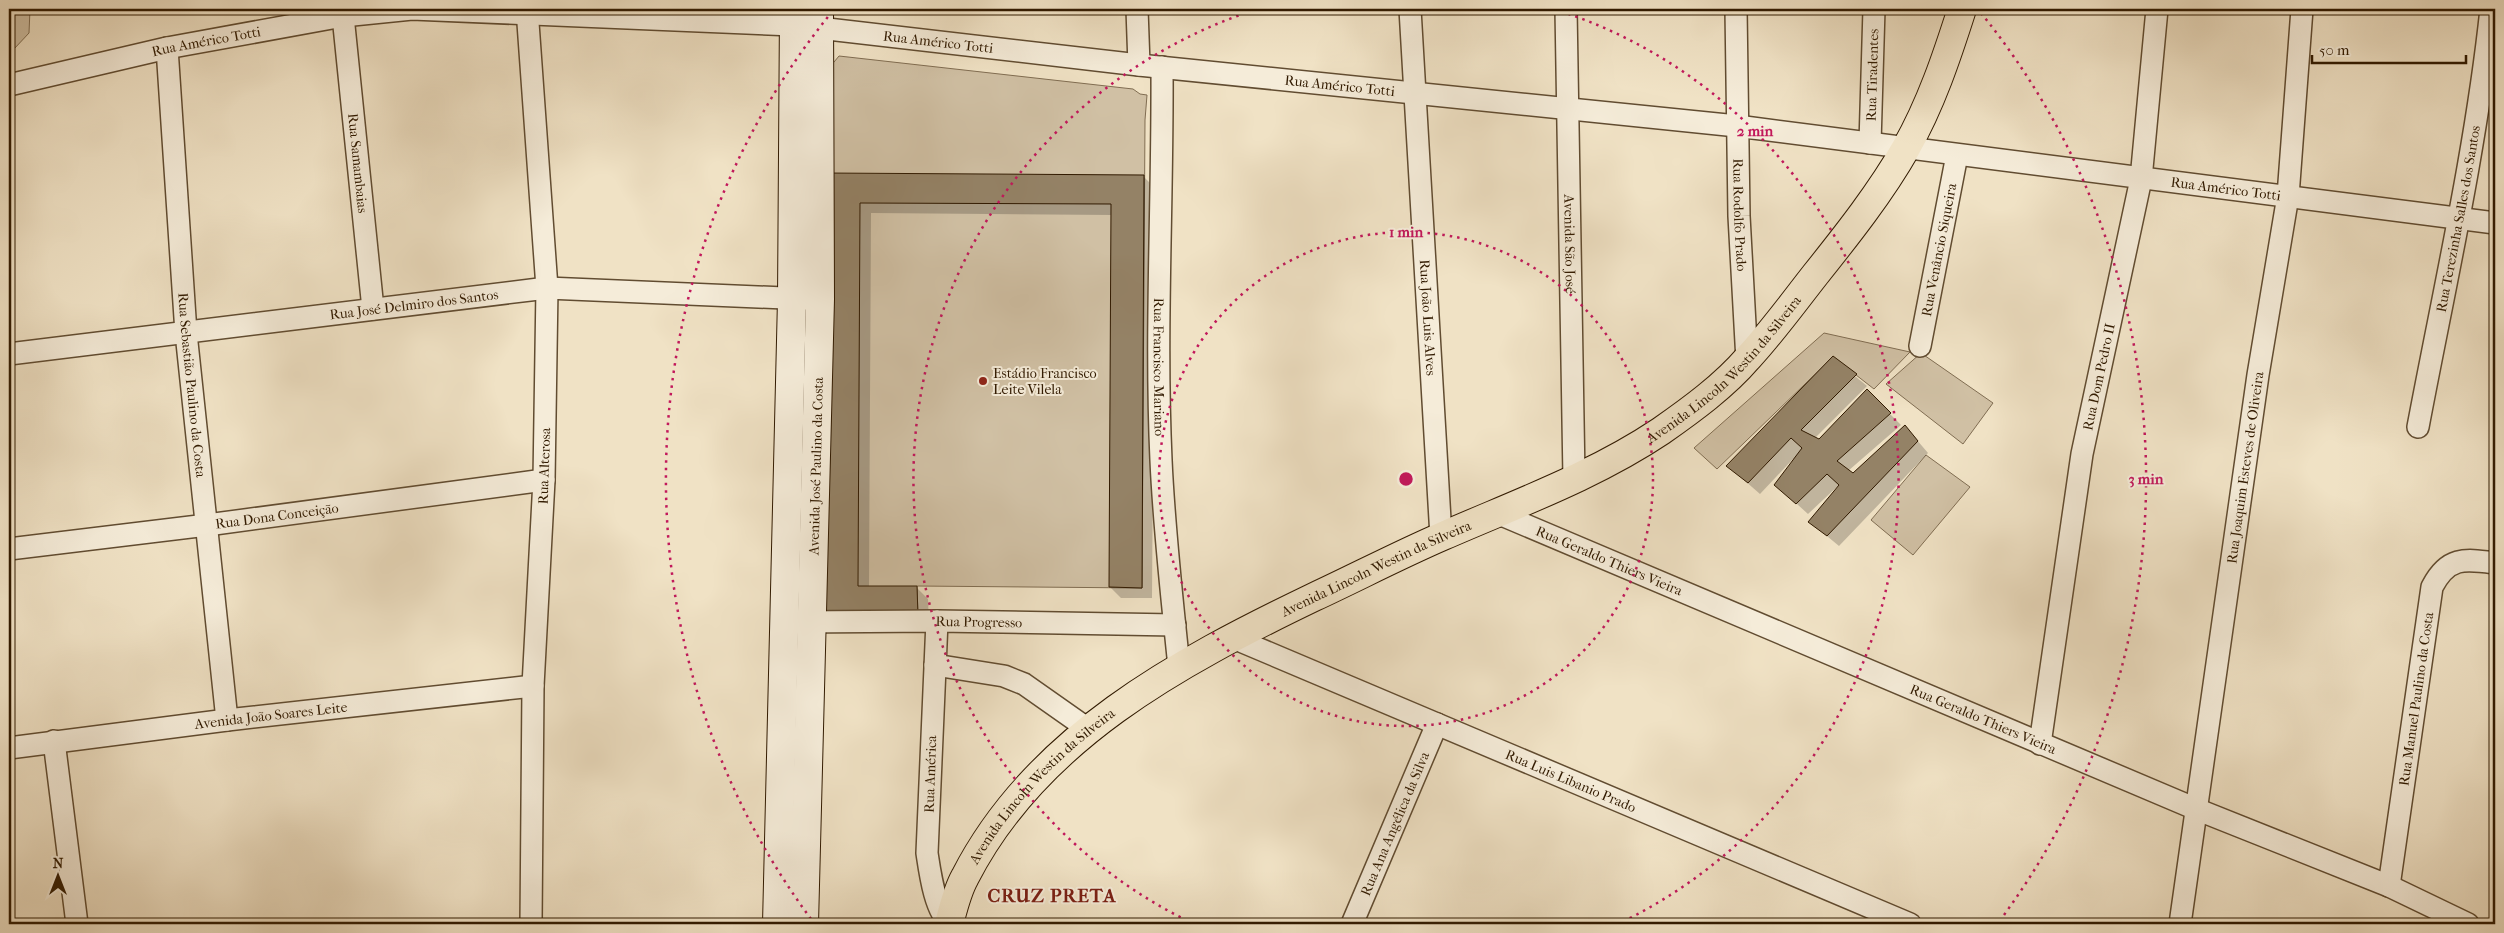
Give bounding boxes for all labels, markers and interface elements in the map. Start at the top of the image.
street label: Rua Américo Totti [150,23,262,60]
street label: Rua Américo Totti [882,27,994,57]
street label: Rua Tiradentes [1863,28,1882,122]
scale bar [2312,32,2465,64]
text: 50 m [2319,41,2350,59]
street label: Rua Américo Totti [1284,72,1396,100]
street label: Rua Samambaias [344,112,371,214]
text: 2 min [1737,122,1774,140]
street label: Rua Terezinha Salles dos Santos [2433,124,2484,314]
street label: Rua Rodolfo Prado [1729,158,1750,272]
street label: Rua Américo Totti [2170,174,2282,204]
street label: Rua Venâncio Siqueira [1918,181,1960,318]
street label: Avenida São José [1560,193,1579,294]
text: 1 min [1389,223,1423,241]
street label: Rua João Luis Alves [1416,259,1440,376]
street label: Rua José Delmiro dos Santos [329,286,499,324]
street label: Rua Sebastião Paulino da Costa [174,292,209,479]
street label: Avenida Lincoln Westin da Silveira [1643,292,1805,448]
street label: Rua Francisco Mariano [1150,298,1168,436]
street label: Rua Dom Pedro II [2079,321,2119,432]
place label: Estádio Francisco Leite Vilela [993,365,1097,398]
street label: Rua Joaquim Esteves de Oliveira [2223,370,2268,565]
marker: Estádio Francisco Leite Vilela [977,375,989,387]
street label: Avenida José Paulino da Costa [805,376,827,556]
street label: Rua Alterosa [535,427,554,505]
centre of rings [1397,470,1415,488]
text: 3 min [2129,470,2164,488]
street label: Rua Dona Conceição [214,500,340,533]
street label: Avenida Lincoln Westin da Silveira [1278,517,1474,621]
street label: Rua Geraldo Thiers Vieira [1533,522,1686,600]
street label: Rua Manuel Paulino da Costa [2395,610,2437,787]
street label: Rua Progresso [936,613,1022,631]
street label: Rua Geraldo Thiers Vieira [1907,681,2059,758]
street label: Avenida João Soares Leite [193,699,348,733]
street label: Avenida Lincoln Westin da Silveira [965,704,1119,868]
street label: Rua América [921,734,940,813]
street label: Rua Luis Libanio Prado [1503,746,1639,816]
street label: Rua Ana Angélica da Silva [1357,749,1433,898]
north arrow [32,850,82,900]
text: N [53,855,64,872]
district label: CRUZ PRETA [987,885,1117,907]

